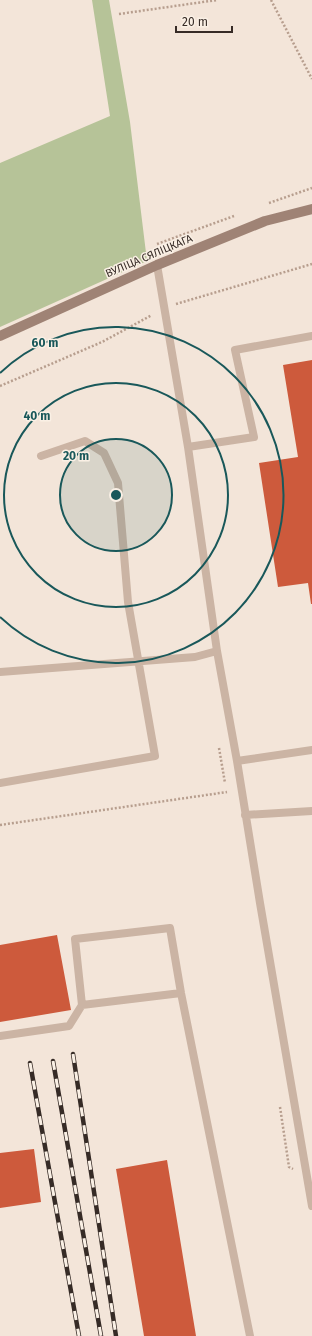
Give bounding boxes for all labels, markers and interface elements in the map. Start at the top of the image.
scale bar [176,8,232,34]
text: 20 m [182,15,208,29]
street label: ВУЛІЦА СЯЛІЦКАГА [104,232,195,280]
text: 60 m [32,336,58,350]
text: 40 m [24,409,50,423]
text: 20 m [63,449,89,463]
centre of rings [109,488,123,502]

